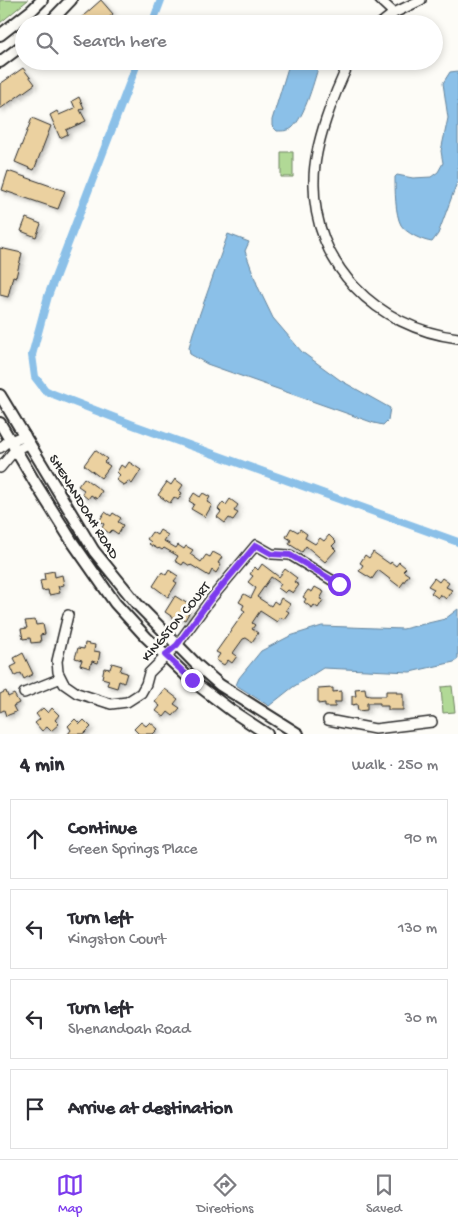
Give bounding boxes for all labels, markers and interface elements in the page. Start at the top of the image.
search box [15,15,443,70]
icon: search [33,29,61,57]
text: Search here [73,31,167,54]
street label: SHENANDOAH ROAD [44,452,122,563]
route start [328,573,351,596]
street label: KINGSTON COURT [139,579,216,666]
route end [181,669,204,692]
text: 4 min [20,754,64,779]
text: Walk · 250 m [352,757,438,776]
text: Continue [68,818,137,841]
icon: ahead [21,825,49,853]
text: 90 m [405,830,437,849]
text: Green Springs Place [68,841,197,860]
text: Turn left [68,908,132,931]
icon: left [21,915,49,943]
text: 130 m [398,920,437,939]
text: Kingston Court [68,931,166,950]
text: Turn left [68,998,132,1021]
icon: left [21,1005,49,1033]
text: 30 m [404,1010,437,1029]
text: Shenandoah Road [68,1021,190,1040]
icon: arrive [21,1095,49,1123]
text: Arrive at destination [68,1098,232,1121]
tab: Map [56,1171,84,1218]
tab: Directions [197,1171,254,1218]
tab: Saved [366,1171,402,1218]

